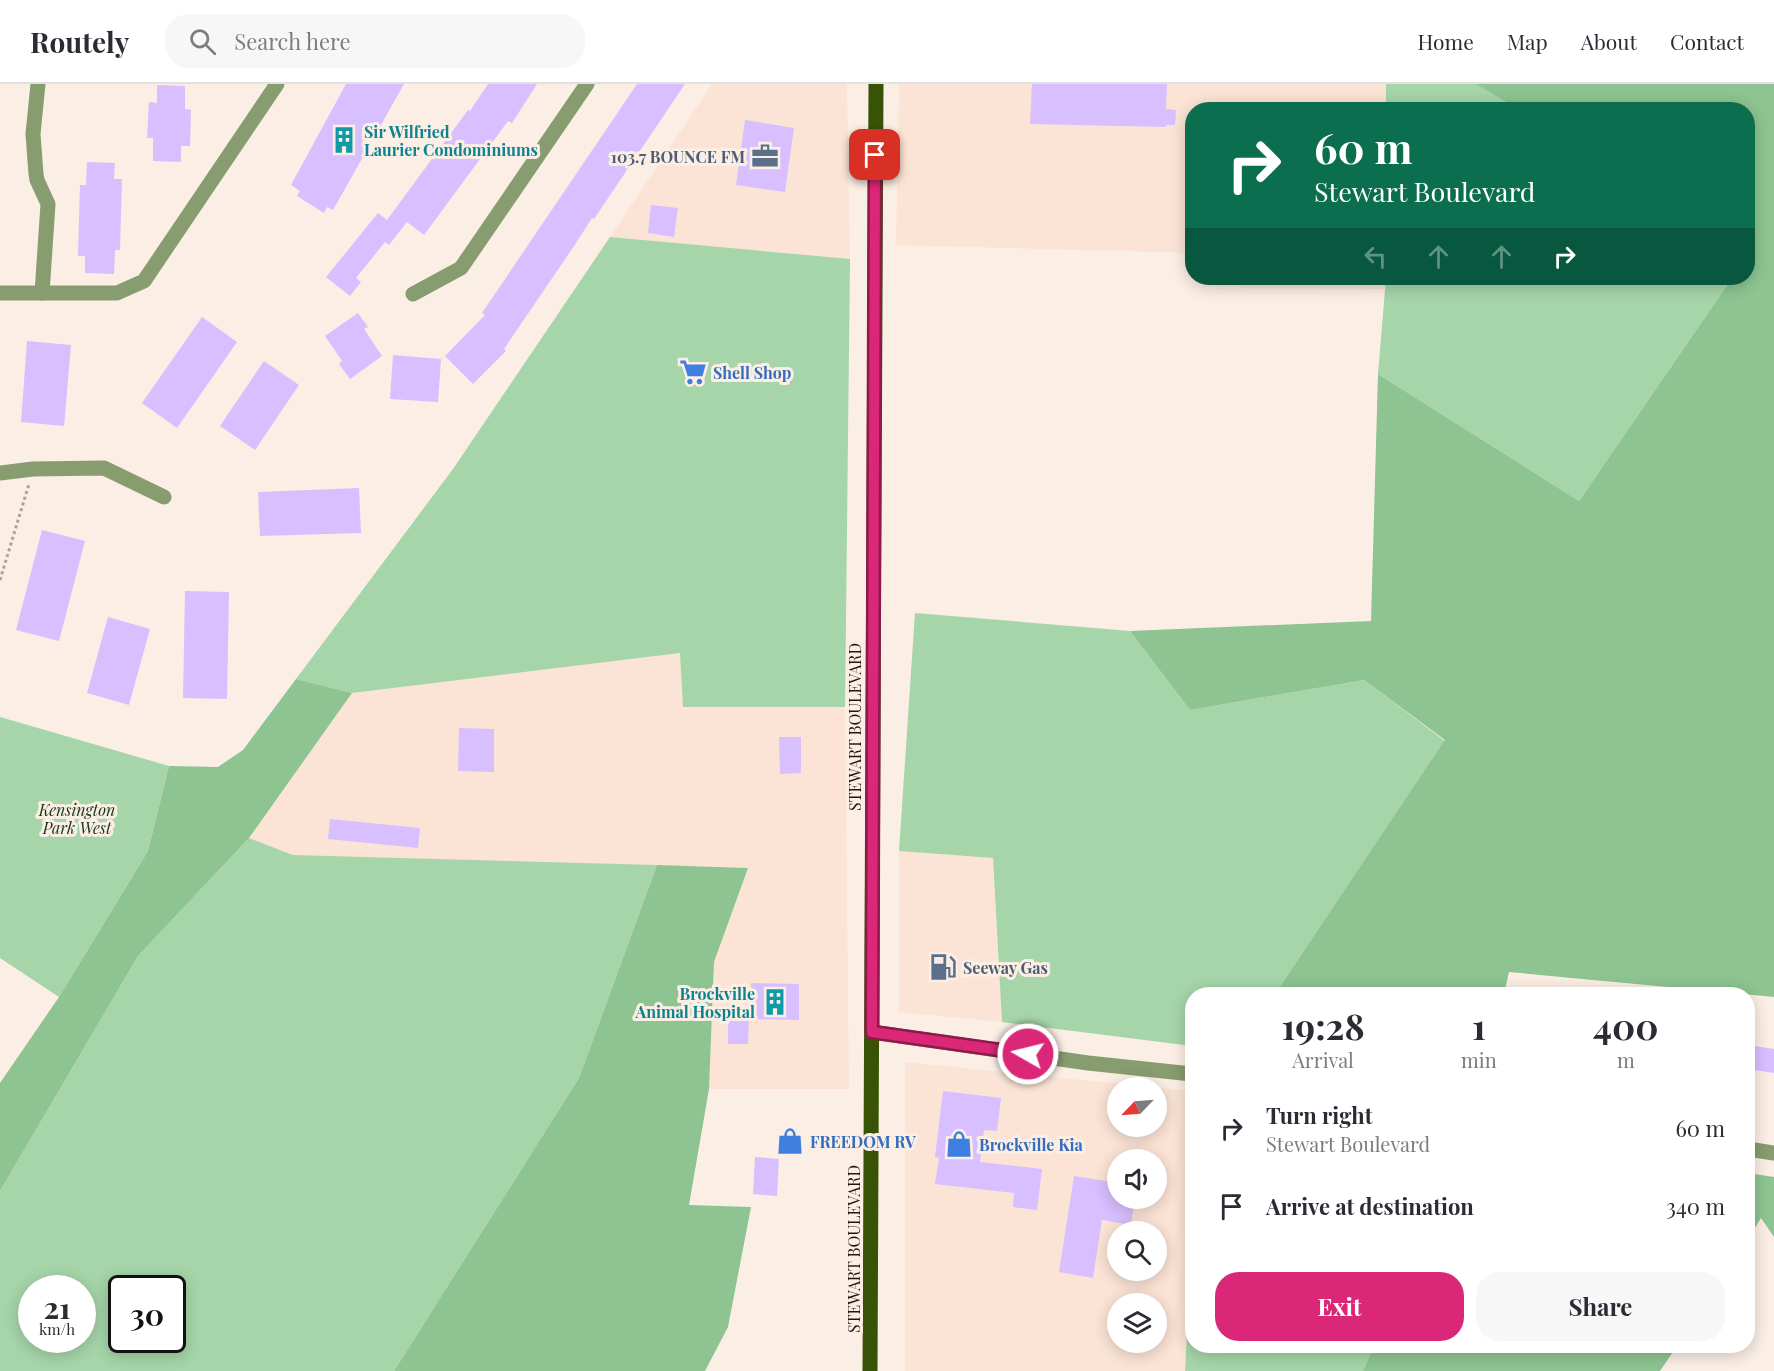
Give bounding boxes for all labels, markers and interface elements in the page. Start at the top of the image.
search box [165,14,585,68]
text: Routely [30,23,129,60]
icon: search [186,25,219,58]
text: Search here [234,26,351,56]
text: Home [1418,27,1474,55]
text: Map [1507,27,1548,55]
text: About [1581,27,1637,55]
text: Contact [1670,27,1744,55]
text: 60 m [1314,119,1412,175]
place label: Sir Wilfried Laurier Condominiums [364,121,538,160]
building icon: Sir Wilfried Laurier Condominiums [329,125,359,155]
icon: right [1215,126,1293,204]
pin [849,129,900,180]
icon: arrive [858,138,891,171]
office icon: 103.7 BOUNCE FM [750,141,780,171]
place label: 103.7 BOUNCE FM [611,146,745,167]
text: Stewart Boulevard [1314,173,1536,209]
icon: left [1359,240,1392,273]
icon: ahead [1422,240,1455,273]
icon: ahead [1485,240,1518,273]
icon: right [1548,240,1581,273]
supermarket icon: Shell Shop [678,357,708,387]
place label: Shell Shop [713,362,791,383]
street label: STEWART BOULEVARD [844,643,865,811]
park label: Kensington Park West [38,799,115,838]
fuel station icon: Seeway Gas [928,952,958,982]
place label: Seeway Gas [963,957,1048,978]
place label: Brockville Animal Hospital [635,983,755,1022]
building icon: Brockville Animal Hospital [760,987,790,1017]
text: 19:28 [1281,1001,1365,1049]
text: 1 [1472,1001,1486,1049]
text: 400 [1593,1001,1659,1049]
position arrow [996,1022,1060,1086]
text: Arrival [1292,1046,1354,1073]
text: min [1461,1046,1497,1073]
text: m [1617,1046,1635,1073]
north arrow [1107,1077,1167,1137]
map controls [1107,1077,1167,1353]
text: Turn right [1266,1100,1372,1130]
icon: right [1215,1112,1248,1145]
text: 60 m [1675,1113,1725,1143]
shop icon: FREEDOM RV [775,1126,805,1156]
shop icon: Brockville Kia [944,1129,974,1159]
text: Stewart Boulevard [1266,1130,1430,1157]
place label: FREEDOM RV [810,1131,916,1152]
place label: Brockville Kia [979,1134,1084,1155]
button: sound [1107,1149,1167,1209]
street label: STEWART BOULEVARD [843,1165,864,1333]
icon: arrive [1215,1190,1248,1223]
text: Arrive at destination [1266,1191,1474,1221]
text: 340 m [1666,1191,1725,1221]
button: search [1107,1221,1167,1281]
button: Exit [1215,1272,1464,1341]
button: Share [1476,1272,1725,1341]
speed limit sign: 30 [108,1275,186,1353]
text: 21 [43,1287,71,1327]
button: layers [1107,1293,1167,1353]
text: km/h [39,1319,75,1339]

